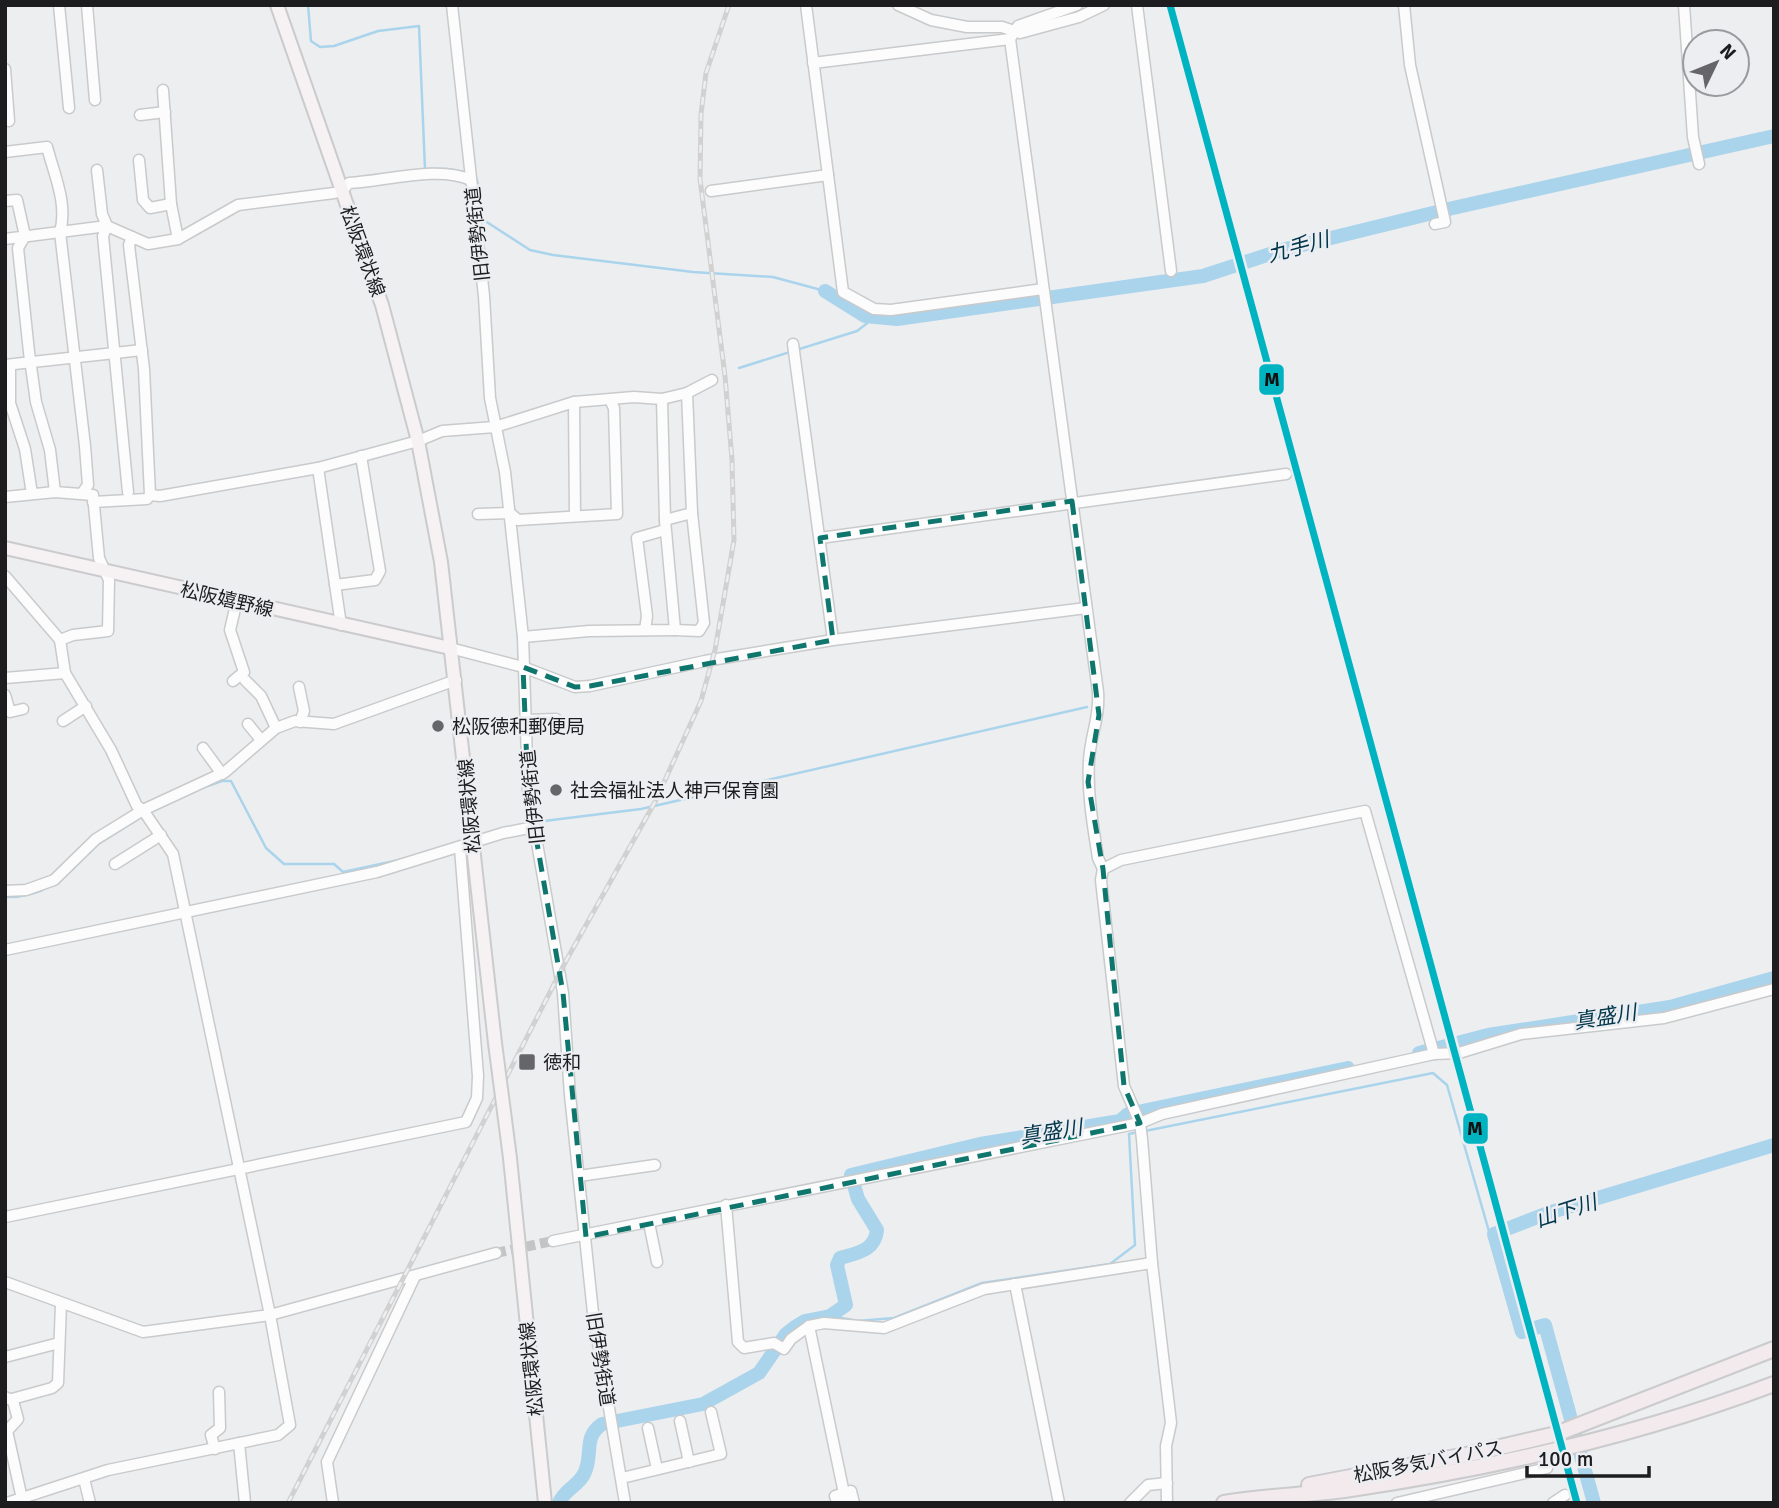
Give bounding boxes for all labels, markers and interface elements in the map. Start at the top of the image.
north arrow [1681,28,1751,98]
text: N [1714,39,1741,65]
street label: 旧伊勢街道 [461,185,495,282]
street label: 松阪環状線 [335,203,390,300]
water label: 九手川 [1264,226,1334,268]
line badge: M [1258,363,1285,396]
text: M [1264,368,1280,392]
street label: 松阪嬉野線 [178,578,276,622]
place label: 松阪徳和郵便局 [452,715,585,739]
marker: 松阪徳和郵便局 [430,718,446,734]
street label: 旧伊勢街道 [516,748,550,845]
street label: 松阪環状線 [454,758,486,854]
place label: 社会福祉法人神戸保育園 [570,779,779,803]
marker: 社会福祉法人神戸保育園 [548,782,564,798]
water label: 真盛川 [1572,999,1640,1035]
place label: 徳和 [543,1051,581,1075]
marker: 徳和 [517,1052,537,1072]
line badge: M [1462,1112,1489,1145]
water label: 真盛川 [1018,1114,1086,1150]
text: M [1467,1117,1483,1141]
water label: 山下川 [1532,1188,1602,1233]
street label: 旧伊勢街道 [581,1310,619,1408]
street label: 松阪環状線 [515,1320,549,1417]
scale bar [1527,1434,1650,1478]
street label: 松阪多気バイパス [1351,1436,1505,1488]
text: 100 m [1538,1446,1593,1472]

